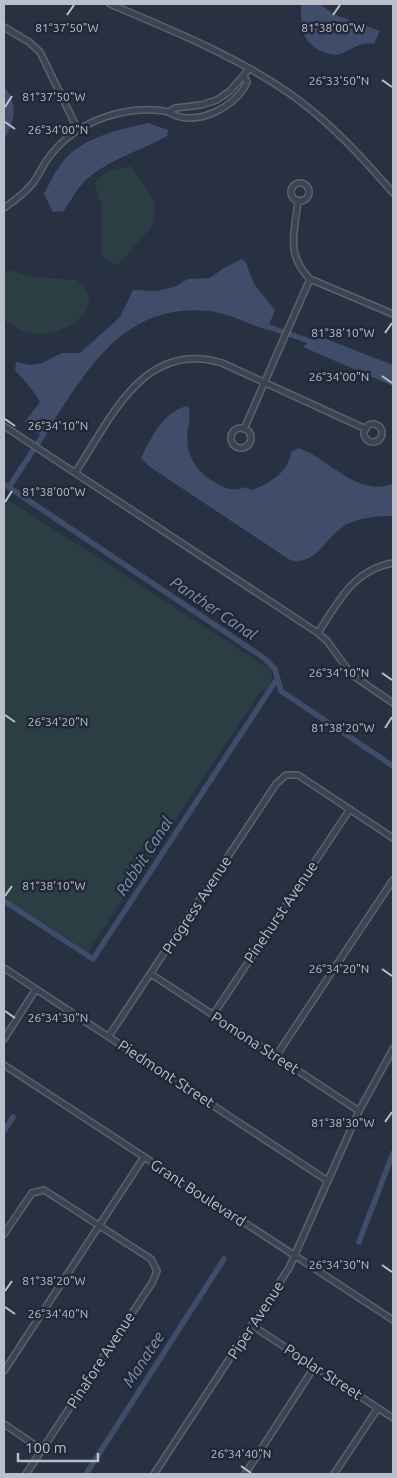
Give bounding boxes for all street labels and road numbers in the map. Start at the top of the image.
street label: Progress Avenue [159,853,234,957]
street label: Pinehurst Avenue [240,858,321,966]
street label: Pomona Street [208,1008,302,1077]
street label: Piedmont Street [115,1036,218,1111]
street label: Grant Boulevard [148,1156,249,1230]
street label: Piper Avenue [224,1278,287,1362]
street label: Pinafore Avenue [63,1308,138,1411]
street label: Poplar Street [281,1340,365,1403]

